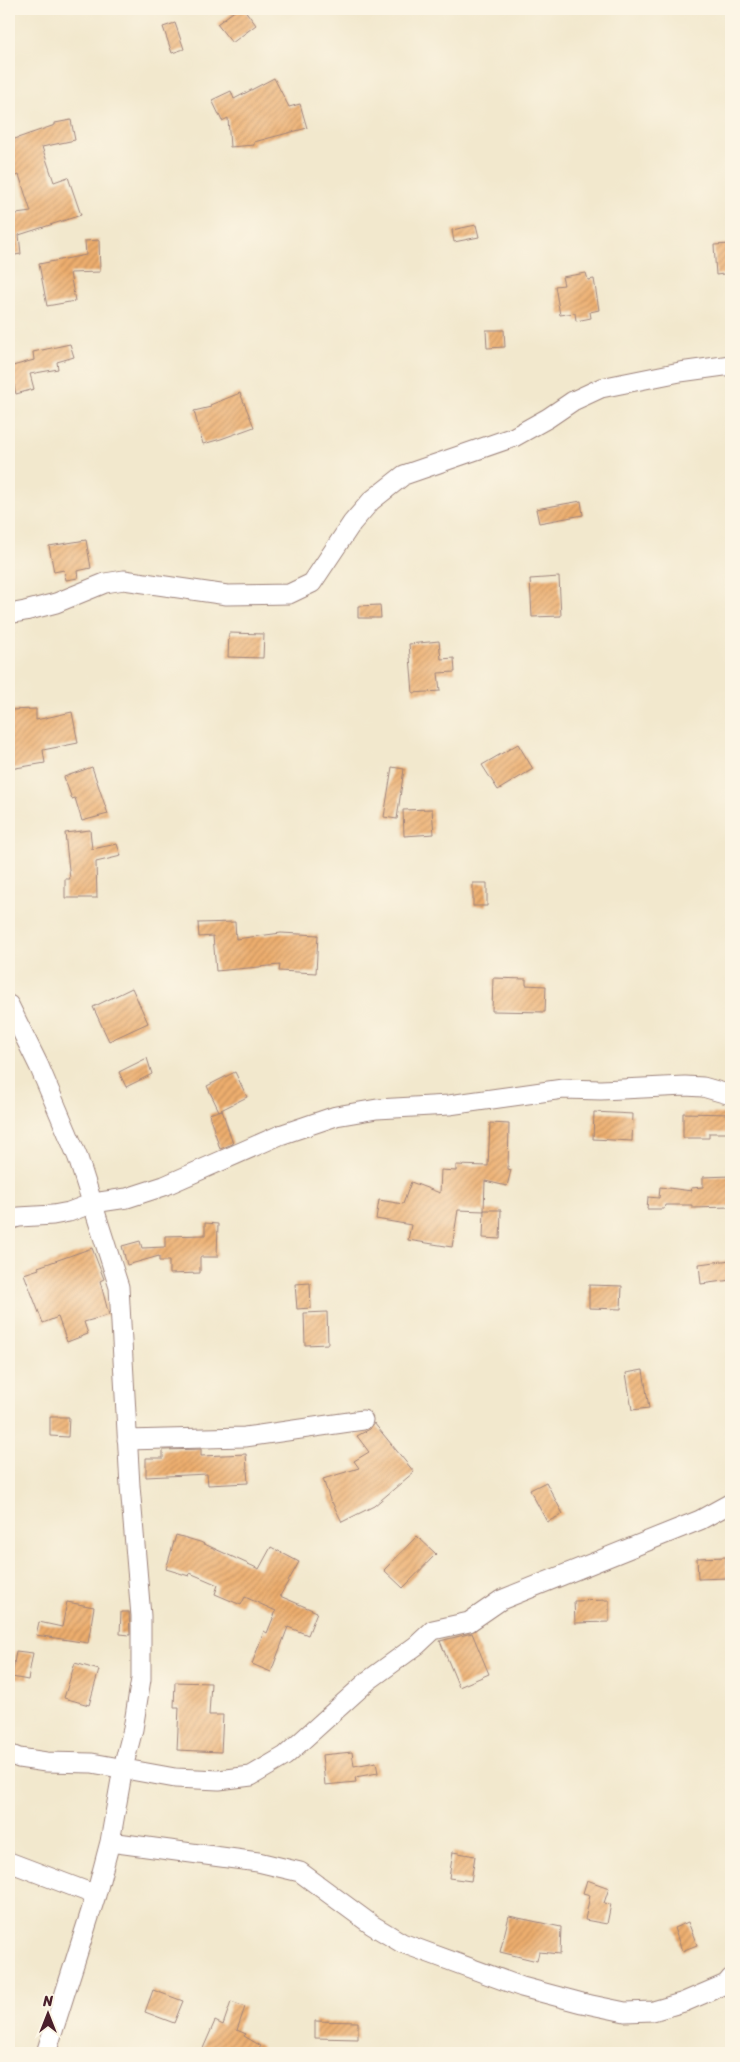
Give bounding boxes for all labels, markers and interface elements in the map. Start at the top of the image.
text: N [42,1989,53,2014]
north arrow [22,1990,72,2040]

